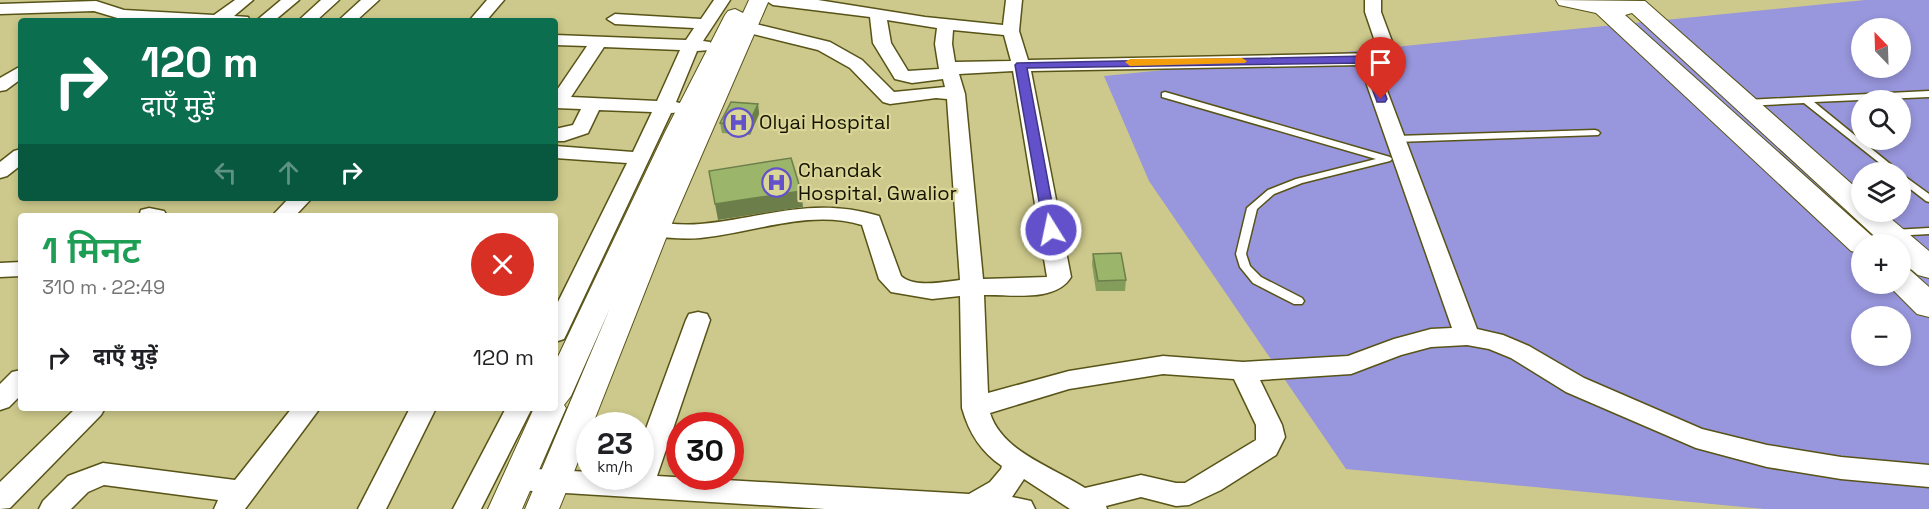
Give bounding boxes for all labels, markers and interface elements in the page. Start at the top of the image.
north arrow [1851,18,1911,78]
map controls [1851,18,1911,366]
text: 120 m [141,36,259,89]
pin [1355,37,1406,99]
icon: right [42,42,120,120]
icon: arrive [1364,46,1397,79]
text: दाएँ मुड़ें [141,88,215,123]
button: search [1851,90,1911,150]
hospital icon: Olyai Hospital [722,106,754,138]
place label: Olyai Hospital [759,109,890,135]
icon: left [209,156,242,189]
icon: ahead [272,156,305,189]
icon: right [335,156,368,189]
place label: Chandak Hospital, Gwalior [798,157,957,206]
button: layers [1851,162,1911,222]
hospital icon: Chandak Hospital, Gwalior [761,166,793,198]
position arrow [1019,198,1083,262]
text: 1 मिनट [42,228,141,274]
button: close [471,233,534,296]
button: + [1851,234,1911,294]
text: 310 m · 22:49 [42,274,165,300]
button: − [1851,306,1911,366]
icon: right [42,341,75,374]
text: दाएँ मुड़ें [93,342,158,370]
text: 120 m [473,343,534,371]
speed limit sign: 30 [666,412,744,490]
text: 23 [597,424,633,463]
text: km/h [597,457,633,476]

